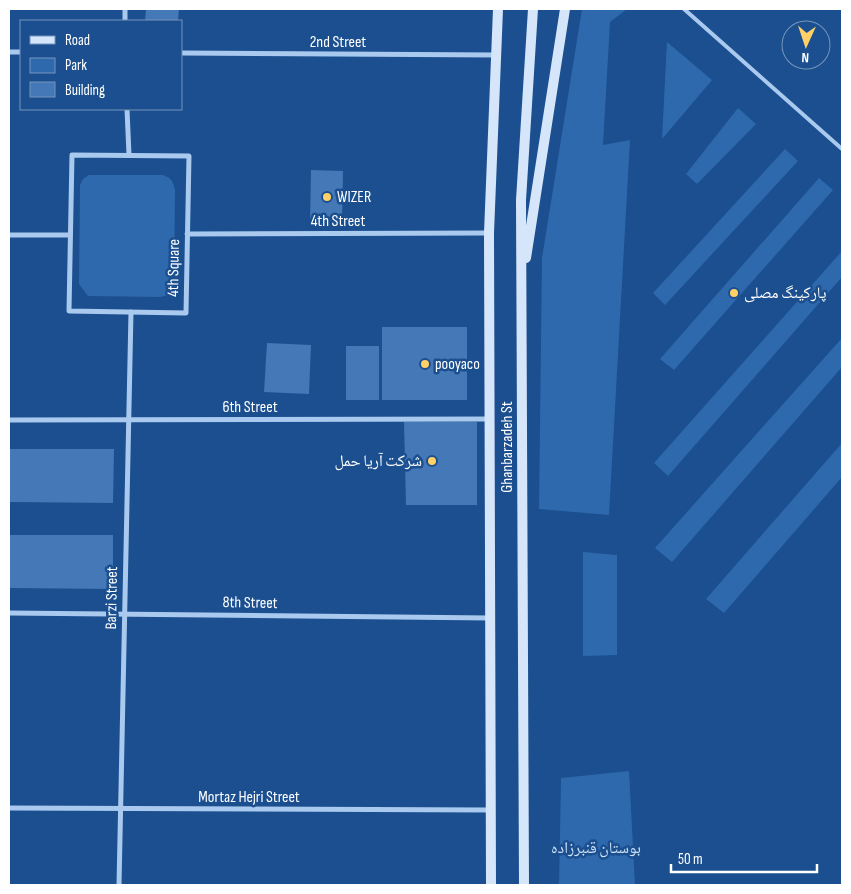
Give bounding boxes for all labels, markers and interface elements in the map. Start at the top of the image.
legend [20,20,182,110]
north arrow [781,20,831,70]
text: Road [65,31,90,50]
street label: 2nd Street [310,33,366,52]
text: N [801,49,810,66]
text: Park [65,56,87,75]
text: Building [65,81,105,100]
place label: WIZER [337,188,371,207]
marker: WIZER [321,191,333,203]
street label: 4th Street [311,212,365,231]
street label: 4th Square [164,239,184,297]
place label: پارکینگ مصلی [744,284,827,303]
marker: پارکینگ مصلی [728,287,740,299]
place label: pooyaco [435,355,480,374]
marker: pooyaco [419,358,431,370]
street label: 6th Street [222,398,278,417]
street label: Ghanbarzadeh St [498,401,517,493]
place label: شرکت آریا حمل [334,452,422,471]
marker: شرکت آریا حمل [426,455,438,467]
street label: Barzi Street [102,566,122,630]
street label: 8th Street [222,593,278,613]
street label: Mortaz Hejri Street [198,788,300,807]
park label: بوستان قنبرزاده [551,839,641,858]
scale bar [671,842,817,874]
text: 50 m [678,850,703,869]

